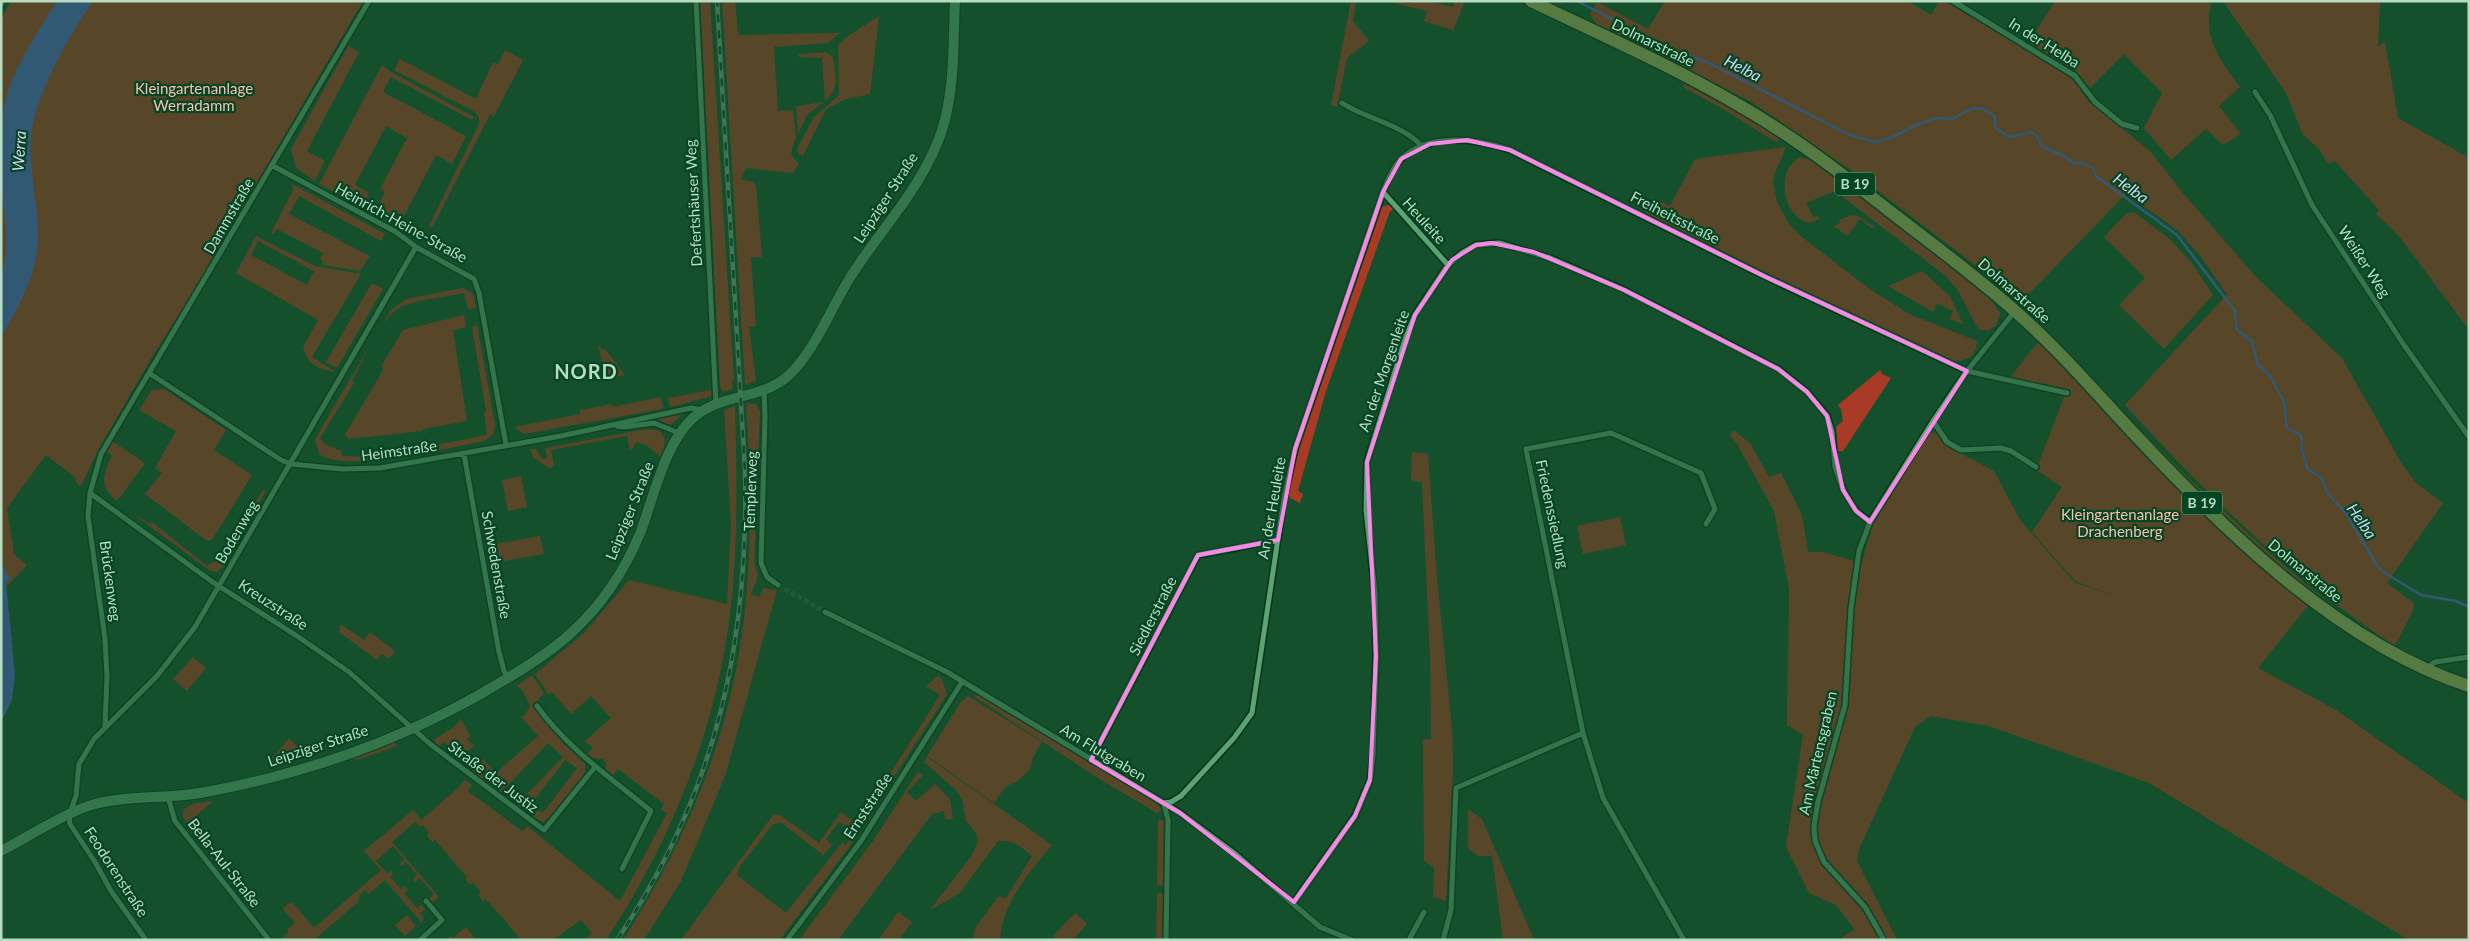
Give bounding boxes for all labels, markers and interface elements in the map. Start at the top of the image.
street label: In der Helba [2006,13,2083,71]
street label: Dolmarstraße [1609,14,1698,70]
water label: Helba [1722,50,1765,85]
park label: Kleingartenanlage Werradamm [135,79,253,114]
water label: Werra [8,130,29,172]
street label: Defertshäuser Weg [681,139,705,267]
street label: Leipziger Straße [849,149,921,246]
water label: Helba [2110,168,2153,207]
road number: B 19 [1835,172,1875,195]
street label: Dammstraße [199,174,257,257]
street label: Heinrich-Heine-Straße [332,178,471,266]
street label: Freiheitsstraße [1628,187,1723,247]
street label: Heuleite [1399,194,1450,247]
street label: Weißer Weg [2335,222,2395,301]
street label: Dolmarstraße [1975,254,2055,327]
street label: An der Morgenleite [1354,307,1412,434]
district label: NORD [554,359,618,383]
street label: Heimstraße [360,436,438,464]
street label: Templerweg [740,450,760,531]
street label: An der Heuleite [1253,455,1289,560]
street label: Friedenssiedlung [1533,458,1573,570]
street label: Leipziger Straße [601,459,657,562]
road number: B 19 [2182,492,2222,514]
street label: Bodenweg [211,496,262,566]
water label: Helba [2344,499,2381,542]
park label: Kleingartenanlage Drachenberg [2061,505,2179,540]
street label: Schwedenstraße [479,510,515,620]
street label: Dolmarstraße [2265,535,2346,606]
street label: Brückenweg [96,539,126,623]
street label: Siedlerstraße [1125,573,1180,658]
street label: Kreuzstraße [235,575,312,633]
street label: Am Märtensgraben [1794,689,1840,816]
street label: Am Flutgraben [1057,719,1150,785]
street label: Leipziger Straße [265,720,370,770]
street label: Straße der Justiz [445,736,542,816]
street label: Ernststraße [839,769,895,842]
street label: Bella-Aul-Straße [185,814,265,910]
street label: Feodorenstraße [81,823,153,920]

